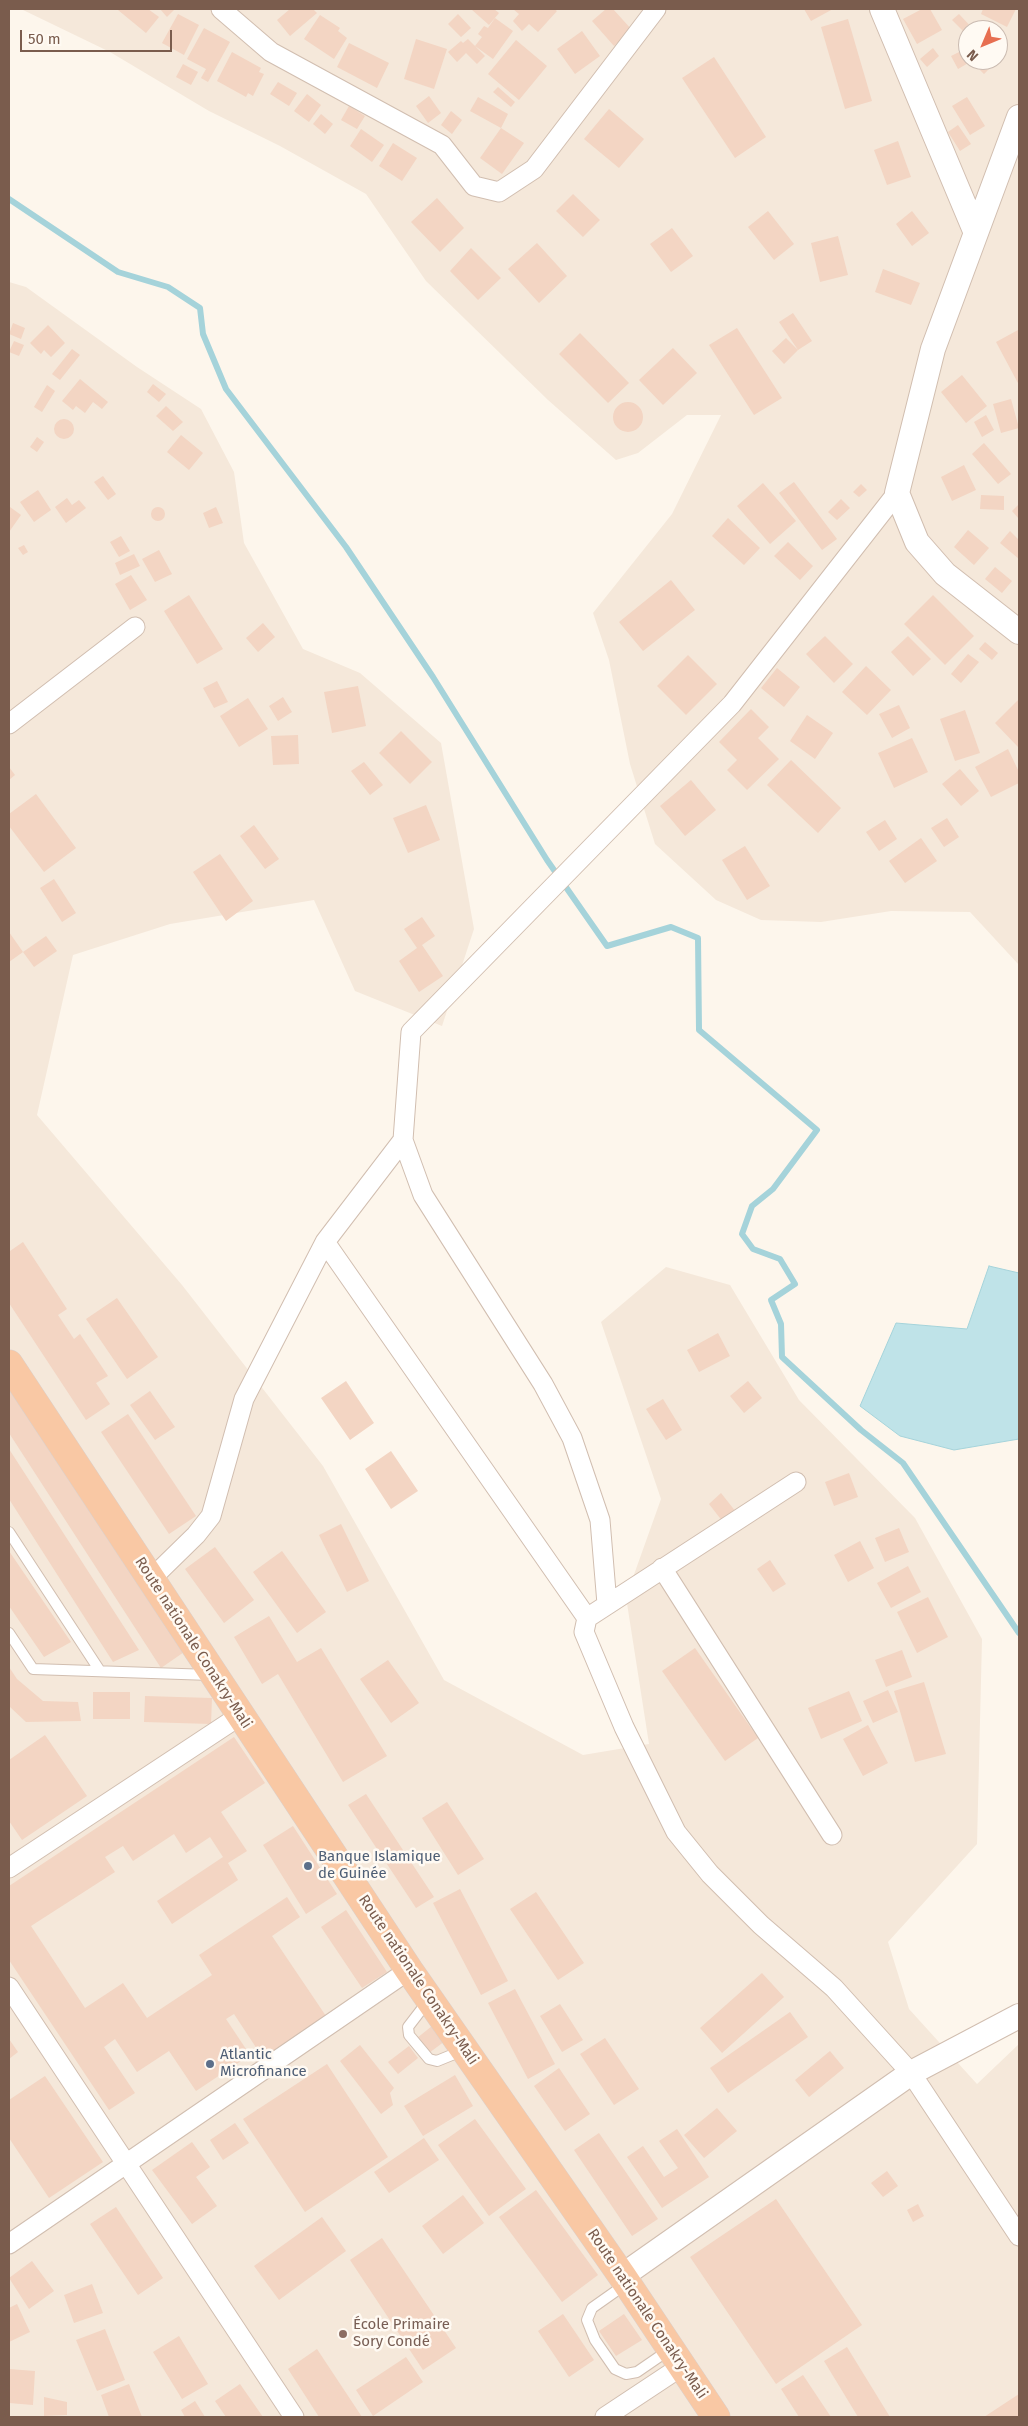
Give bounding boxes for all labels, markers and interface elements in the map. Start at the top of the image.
scale bar [22,20,175,52]
north arrow [958,20,1008,70]
text: 50 m [28,30,61,48]
text: N [963,46,982,65]
street label: Route nationale Conakry-Mali [131,1554,255,1732]
place label: Banque Islamique de Guinée [318,1848,441,1883]
marker: Banque Islamique de Guinée [302,1860,314,1872]
street label: Route nationale Conakry-Mali [354,1892,482,2068]
place label: Atlantic Microfinance [220,2046,307,2081]
marker: Atlantic Microfinance [204,2058,216,2070]
street label: Route nationale Conakry-Mali [583,2226,711,2402]
place label: École Primaire Sory Condé [353,2316,450,2351]
marker: École Primaire Sory Condé [337,2328,349,2340]

